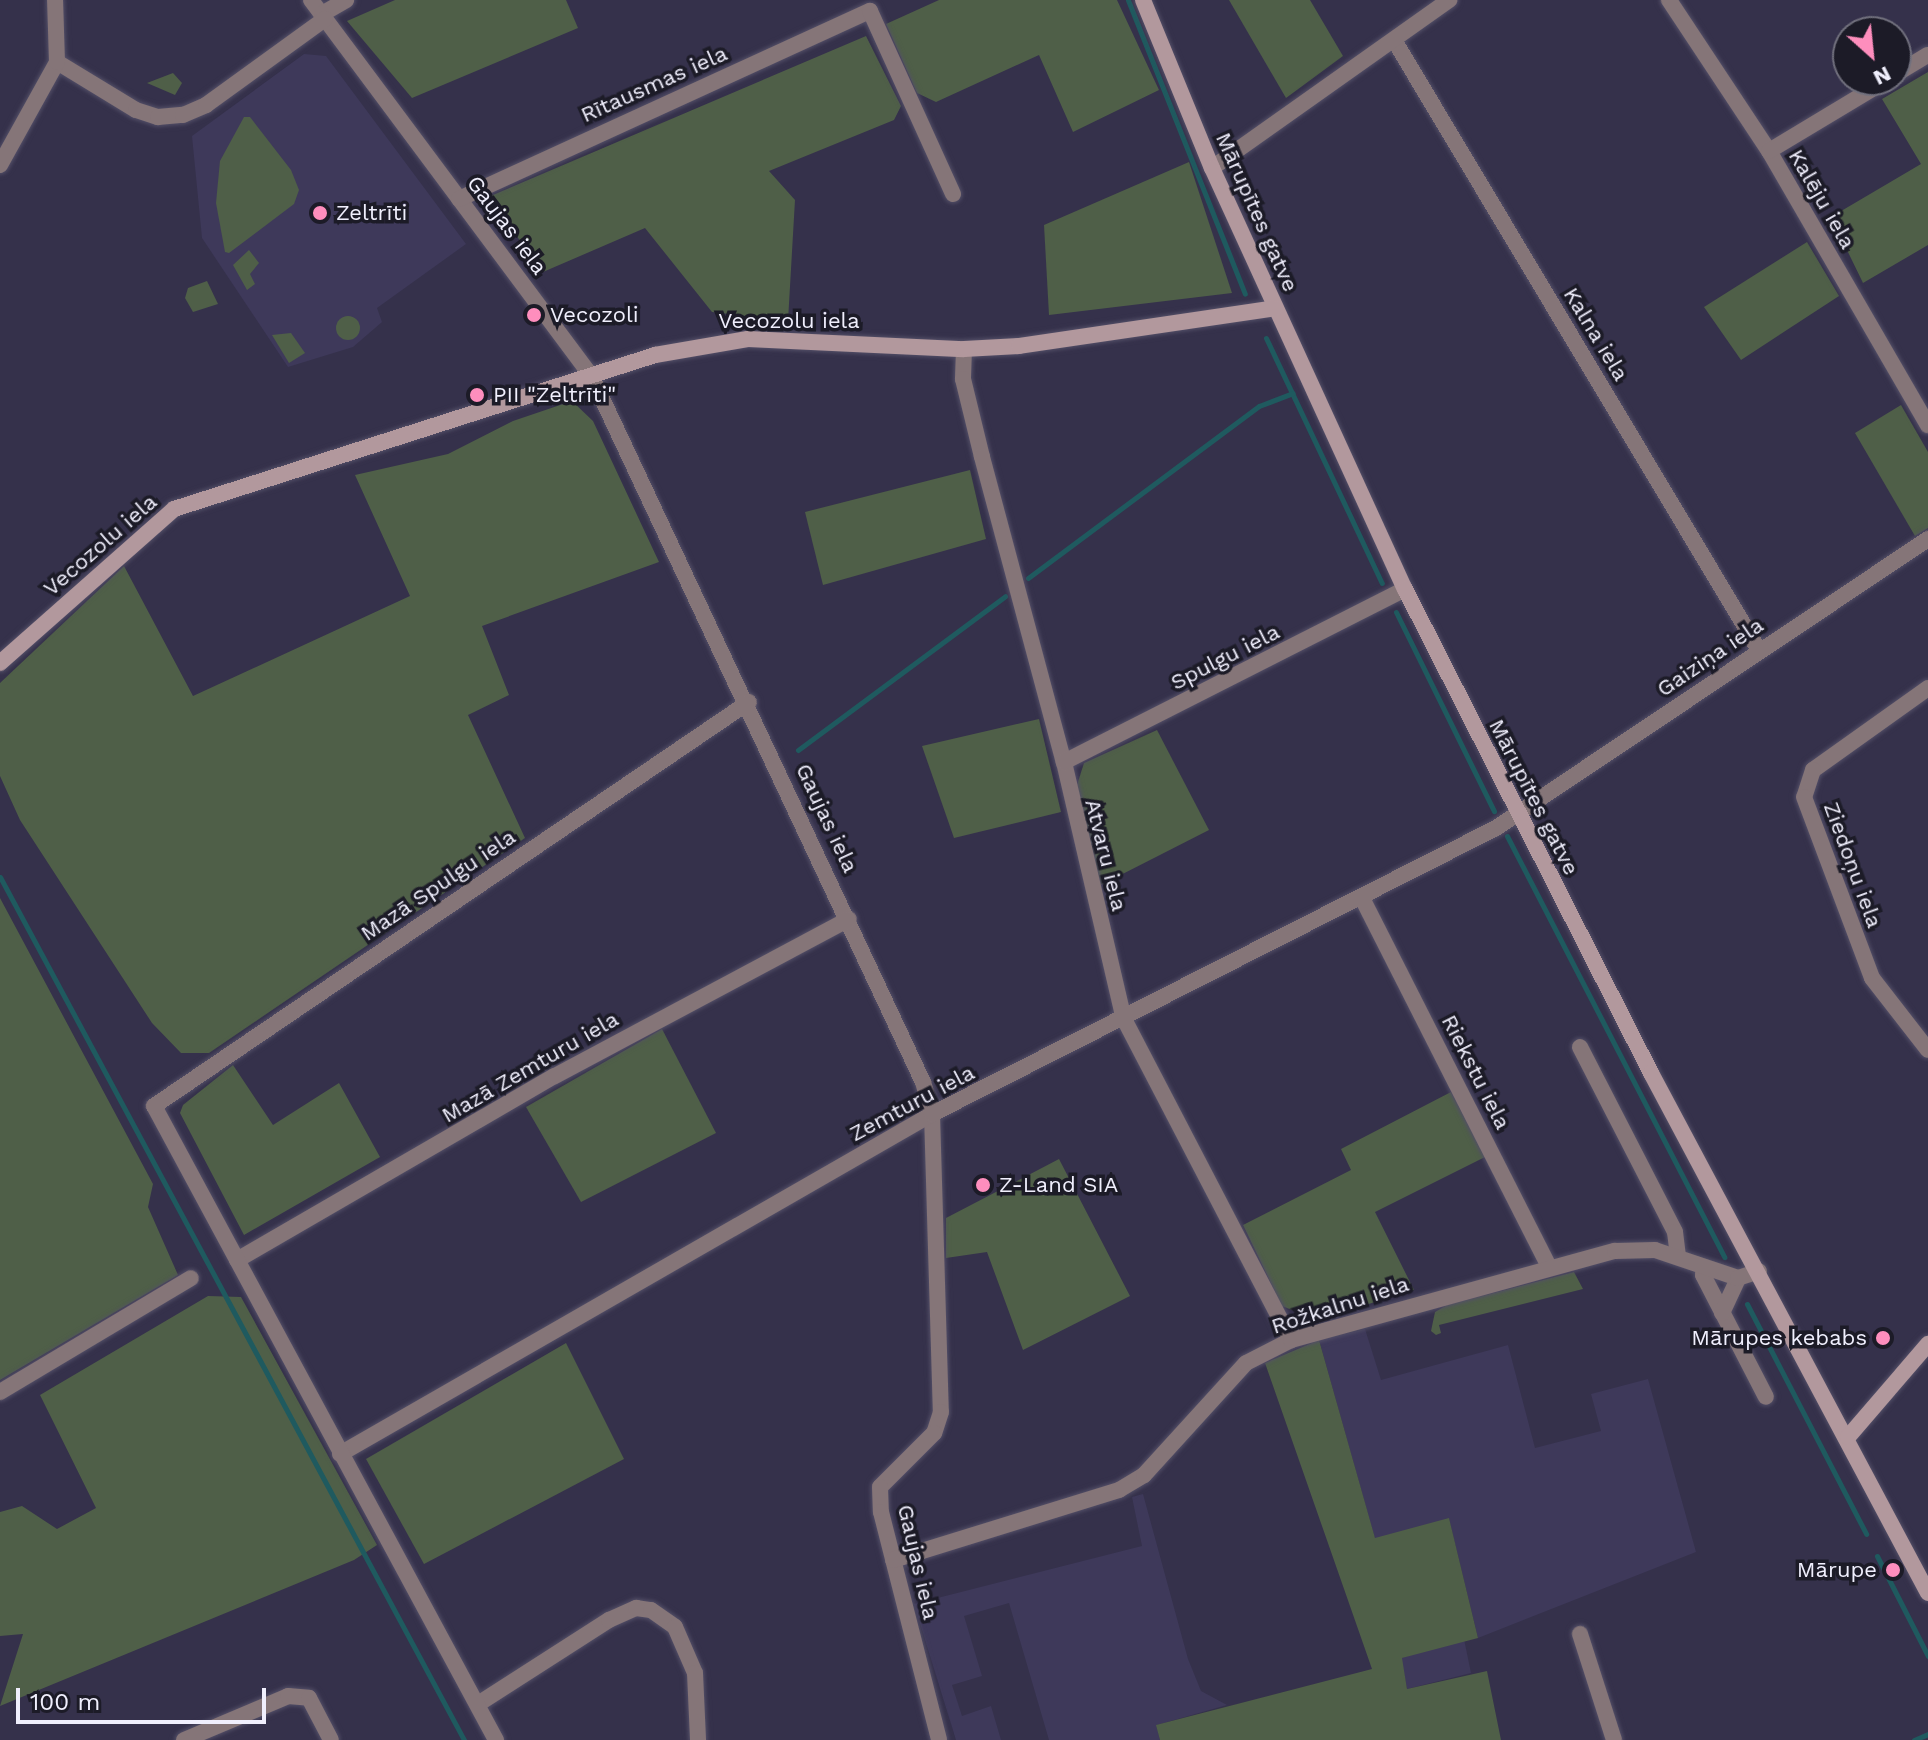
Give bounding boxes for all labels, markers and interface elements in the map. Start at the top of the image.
north arrow [1832,16,1912,96]
street label: Rītausmas iela [577,40,731,128]
text: N [1869,61,1895,91]
street label: Mārupītes gatve [1210,128,1304,296]
street label: Kalēju iela [1783,144,1861,254]
street label: Gaujas iela [461,170,553,280]
place label: Zeltrīti [336,200,407,226]
marker: Zeltrīti [311,204,329,222]
street label: Kalna iela [1558,282,1634,386]
place label: Vecozoli [550,302,639,328]
marker: Vecozoli [525,306,543,324]
street label: Vecozolu iela [718,308,860,334]
place label: PII "Zeltrīti" [493,382,616,408]
marker: PII "Zeltrīti" [468,386,486,404]
street label: Vecozolu iela [38,489,162,601]
street label: Gaiziņa iela [1652,612,1768,702]
street label: Spulgu iela [1166,618,1284,696]
street label: Mārupītes gatve [1483,715,1585,879]
street label: Gaujas iela [790,759,864,877]
street label: Atvaru iela [1079,796,1133,914]
street label: Ziedoņu iela [1818,799,1888,931]
street label: Mazā Spulgu iela [355,823,521,947]
street label: Mazā Zemturu iela [437,1006,623,1128]
street label: Riekstu iela [1436,1010,1516,1134]
street label: Zemturu iela [845,1059,979,1147]
place label: Z-Land SIA [999,1172,1118,1198]
marker: Z-Land SIA [974,1176,992,1194]
street label: Rožkalnu iela [1268,1270,1412,1340]
place label: Mārupes kebabs [1691,1325,1867,1351]
marker: Mārupes kebabs [1874,1329,1892,1347]
street label: Gaujas iela [892,1502,944,1622]
place label: Mārupe [1797,1557,1877,1583]
marker: Mārupe [1884,1561,1902,1579]
scale bar [20,1672,270,1722]
text: 100 m [30,1688,100,1716]

